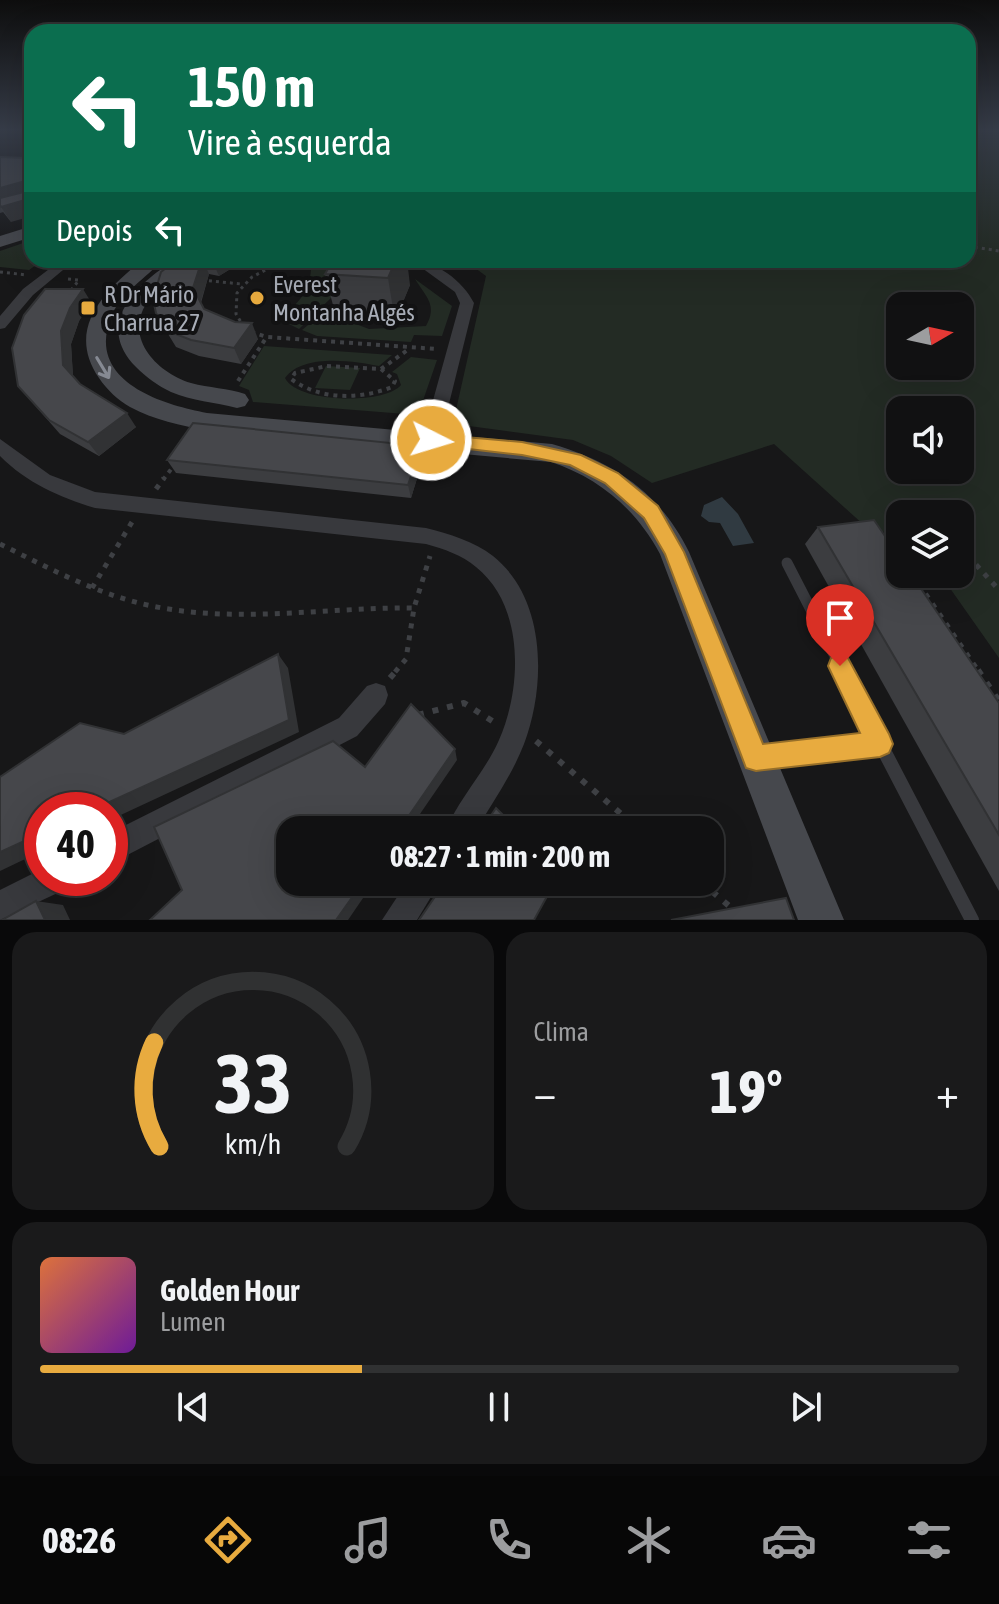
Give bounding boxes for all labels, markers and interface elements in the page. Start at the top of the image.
text: 150 m [188,55,315,119]
icon: left [56,56,160,160]
text: Vire à esquerda [188,121,392,163]
icon: left [148,208,192,252]
text: Depois [56,213,132,247]
place label: Everest Montanha Algés [273,271,415,326]
place label: R Dr Mário Charrua 27 [104,281,200,336]
marker: Everest Montanha Algés [248,289,266,307]
north arrow [886,292,974,380]
map controls [886,292,974,588]
marker: R Dr Mário Charrua 27 [79,299,97,317]
one-way arrow [96,356,112,379]
button: sound [886,396,974,484]
position arrow [389,398,473,482]
button: layers [886,500,974,588]
pin [806,584,874,666]
icon: arrive [818,596,862,640]
speed limit sign: 40 [24,792,128,896]
text: 08:27 · 1 min · 200 m [390,839,610,873]
text: Clima [534,1017,589,1047]
text: 33 [214,1035,292,1131]
text: 19° [710,1057,783,1126]
text: − [534,1067,556,1117]
text: + [936,1067,959,1117]
text: km/h [224,1127,281,1160]
text: Golden Hour [160,1273,299,1307]
text: Lumen [160,1307,226,1337]
icon: previous [171,1385,215,1429]
icon: pause [477,1385,521,1429]
icon: next [784,1385,828,1429]
icon: directions [200,1512,256,1568]
icon: music [340,1512,396,1568]
icon: phone [481,1512,537,1568]
icon: climate [621,1512,677,1568]
icon: car [761,1512,817,1568]
icon: filters [901,1512,957,1568]
text: 08:26 [42,1519,116,1561]

